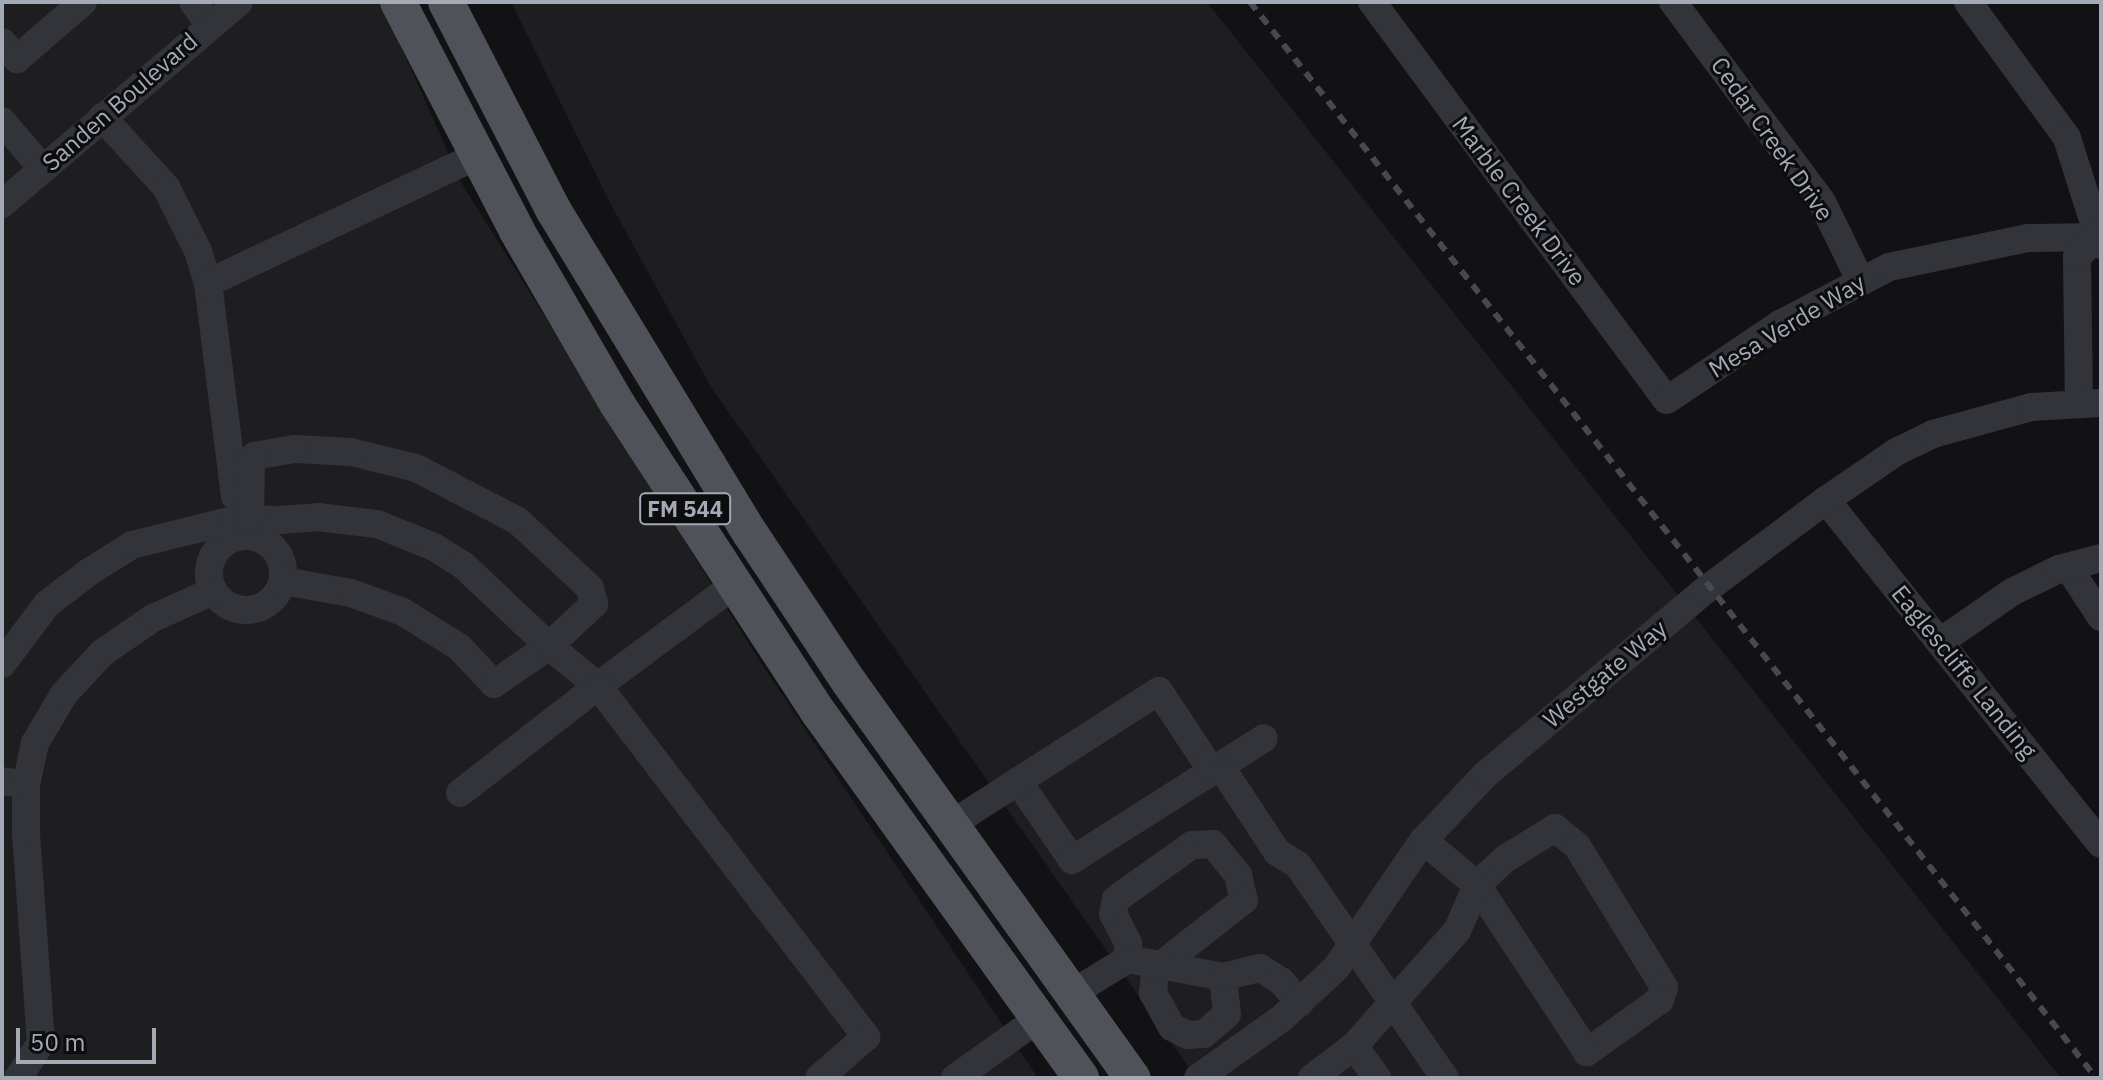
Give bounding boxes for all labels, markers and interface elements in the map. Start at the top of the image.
street label: Sanden Boulevard [37,27,203,177]
street label: Cedar Creek Drive [1705,52,1839,226]
street label: Marble Creek Drive [1446,111,1592,291]
street label: Mesa Verde Way [1704,268,1870,384]
road number: FM 544 [639,491,731,527]
street label: Eaglescliffe Landing [1885,580,2043,764]
street label: Westgate Way [1537,614,1673,734]
scale bar [20,1012,160,1062]
text: 50 m [30,1026,85,1058]

